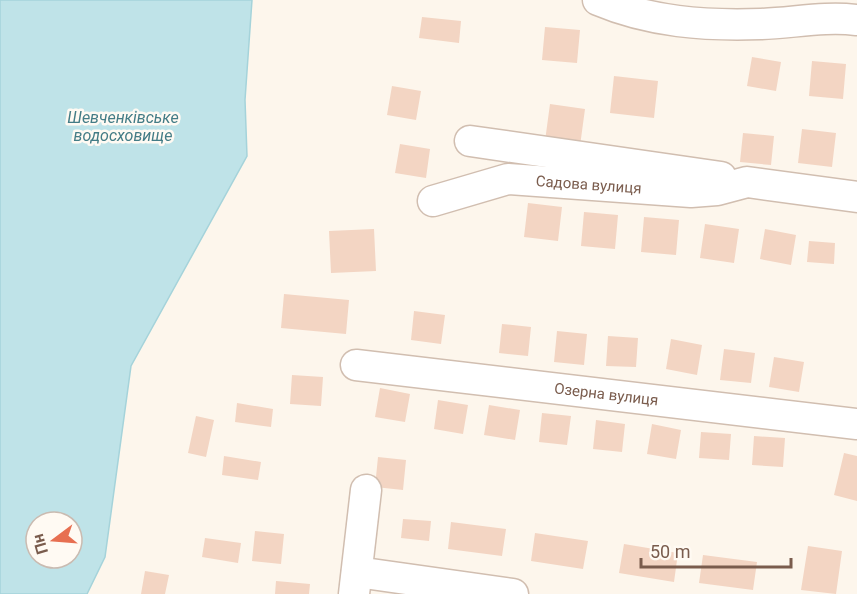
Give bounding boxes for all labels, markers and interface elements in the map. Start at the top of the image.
water label: Шевченківське водосховище [67,108,179,145]
street label: Садова вулиця [535,172,642,197]
street label: Озерна вулиця [553,379,659,410]
north arrow [24,510,84,570]
scale bar [641,531,791,569]
text: Пн [28,532,52,556]
text: 50 m [650,541,690,562]

